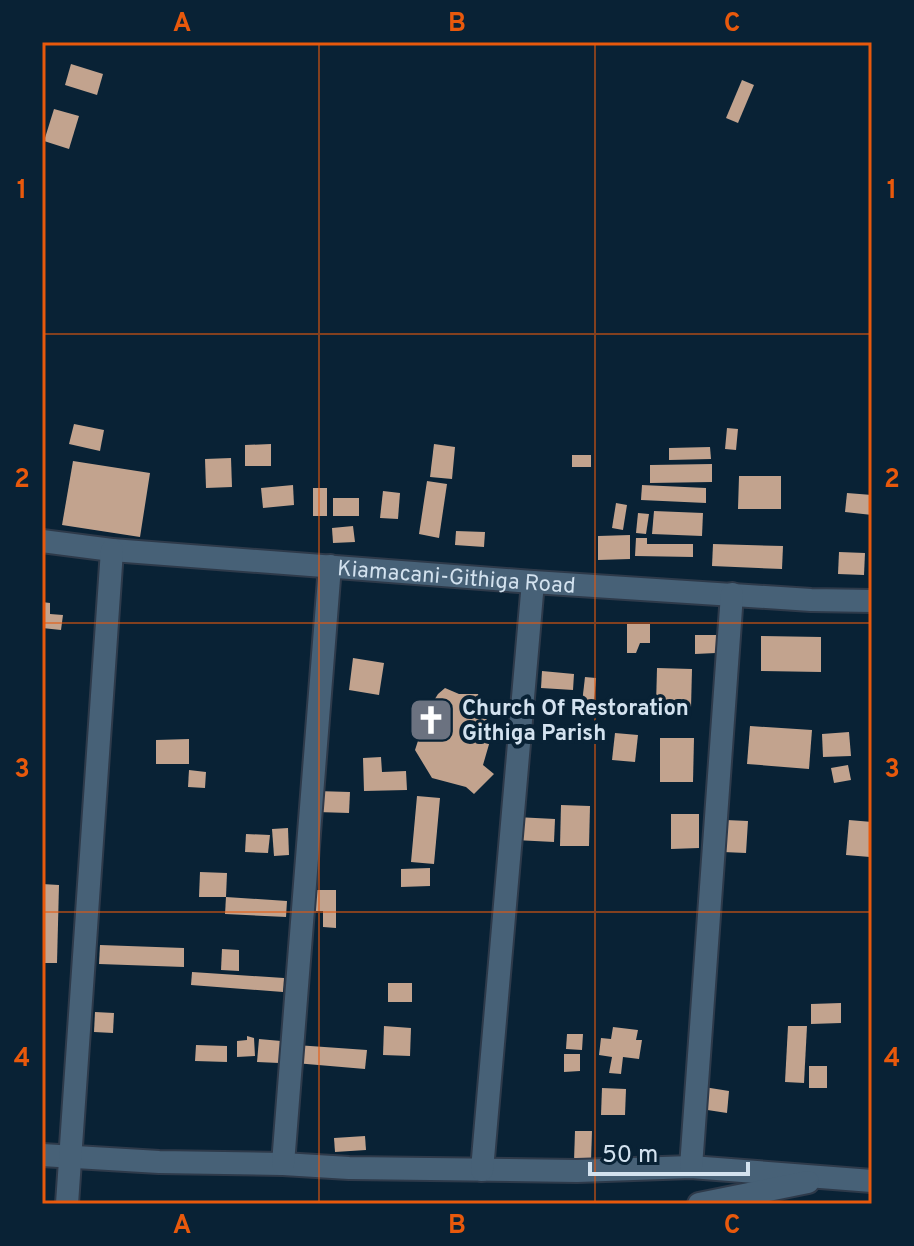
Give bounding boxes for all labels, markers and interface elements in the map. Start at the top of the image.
text: A [173,8,191,41]
text: B [448,8,466,41]
text: C [724,8,740,41]
text: 1 [17,175,27,208]
text: 1 [887,175,897,208]
text: 2 [14,464,30,497]
text: 2 [884,464,900,497]
street label: Kiamacani-Githiga Road [336,556,576,601]
church icon: Church Of Restoration Githiga Parish [407,696,455,744]
place label: Church Of Restoration Githiga Parish [462,696,689,748]
text: 3 [14,754,30,787]
text: 3 [884,754,900,787]
text: 4 [14,1043,30,1076]
text: 4 [884,1043,900,1076]
scale bar [590,1126,748,1176]
text: 50 m [602,1141,658,1171]
text: A [173,1210,191,1243]
text: B [448,1210,466,1243]
text: C [724,1210,740,1243]

